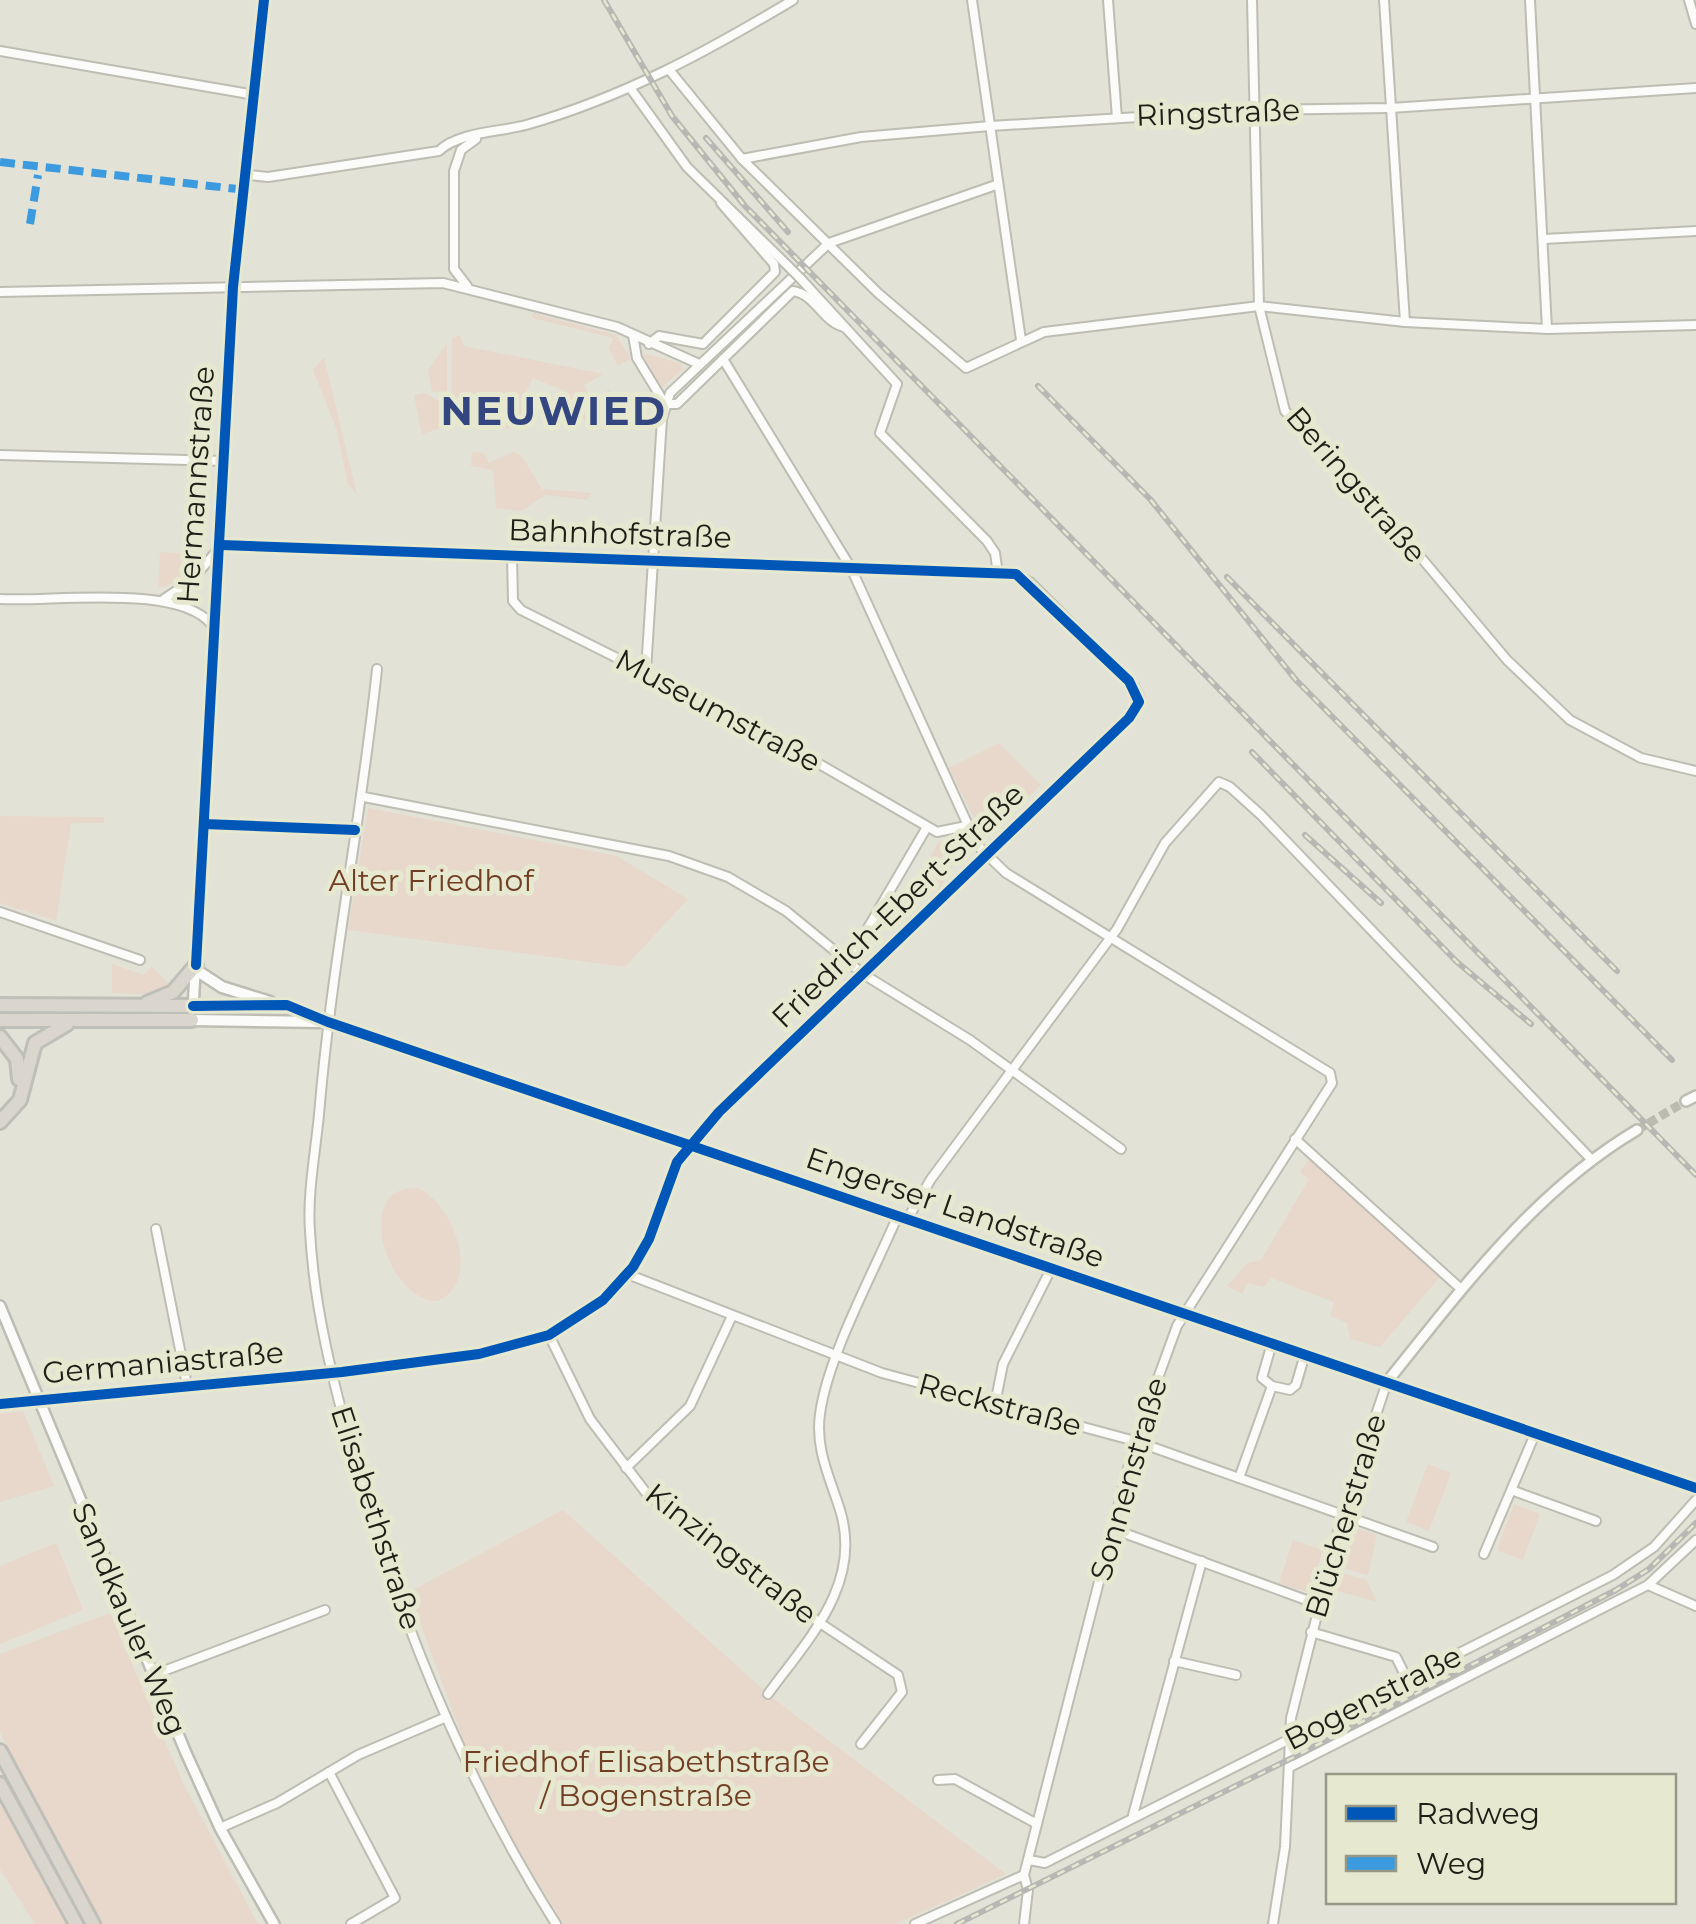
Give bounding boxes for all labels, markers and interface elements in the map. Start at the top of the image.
street label: Ringstraße [1135,91,1301,134]
street label: Hermannstraße [169,365,222,605]
district label: NEUWIED [440,386,668,435]
street label: Beringstraße [1278,399,1434,570]
street label: Bahnhofstraße [508,511,732,556]
street label: Museumstraße [609,641,827,780]
street label: Friedrich-Ebert-Straße [764,775,1031,1036]
park label: Alter Friedhof [328,862,535,899]
street label: Engerser Landstraße [801,1139,1109,1276]
street label: Germaniastraße [41,1334,285,1391]
street label: Reckstraße [914,1365,1086,1444]
street label: Sonnenstraße [1082,1373,1175,1585]
street label: Elisabethstraße [323,1401,430,1634]
street label: Blücherstraße [1297,1409,1394,1622]
street label: Kinzingstraße [638,1475,824,1632]
street label: Sandkauler Weg [64,1497,195,1740]
street label: Bogenstraße [1278,1637,1468,1758]
park label: Friedhof Elisabethstraße / Bogenstraße [462,1743,830,1814]
legend [1326,1774,1676,1904]
text: Radweg [1416,1795,1540,1832]
text: Weg [1416,1845,1486,1882]

